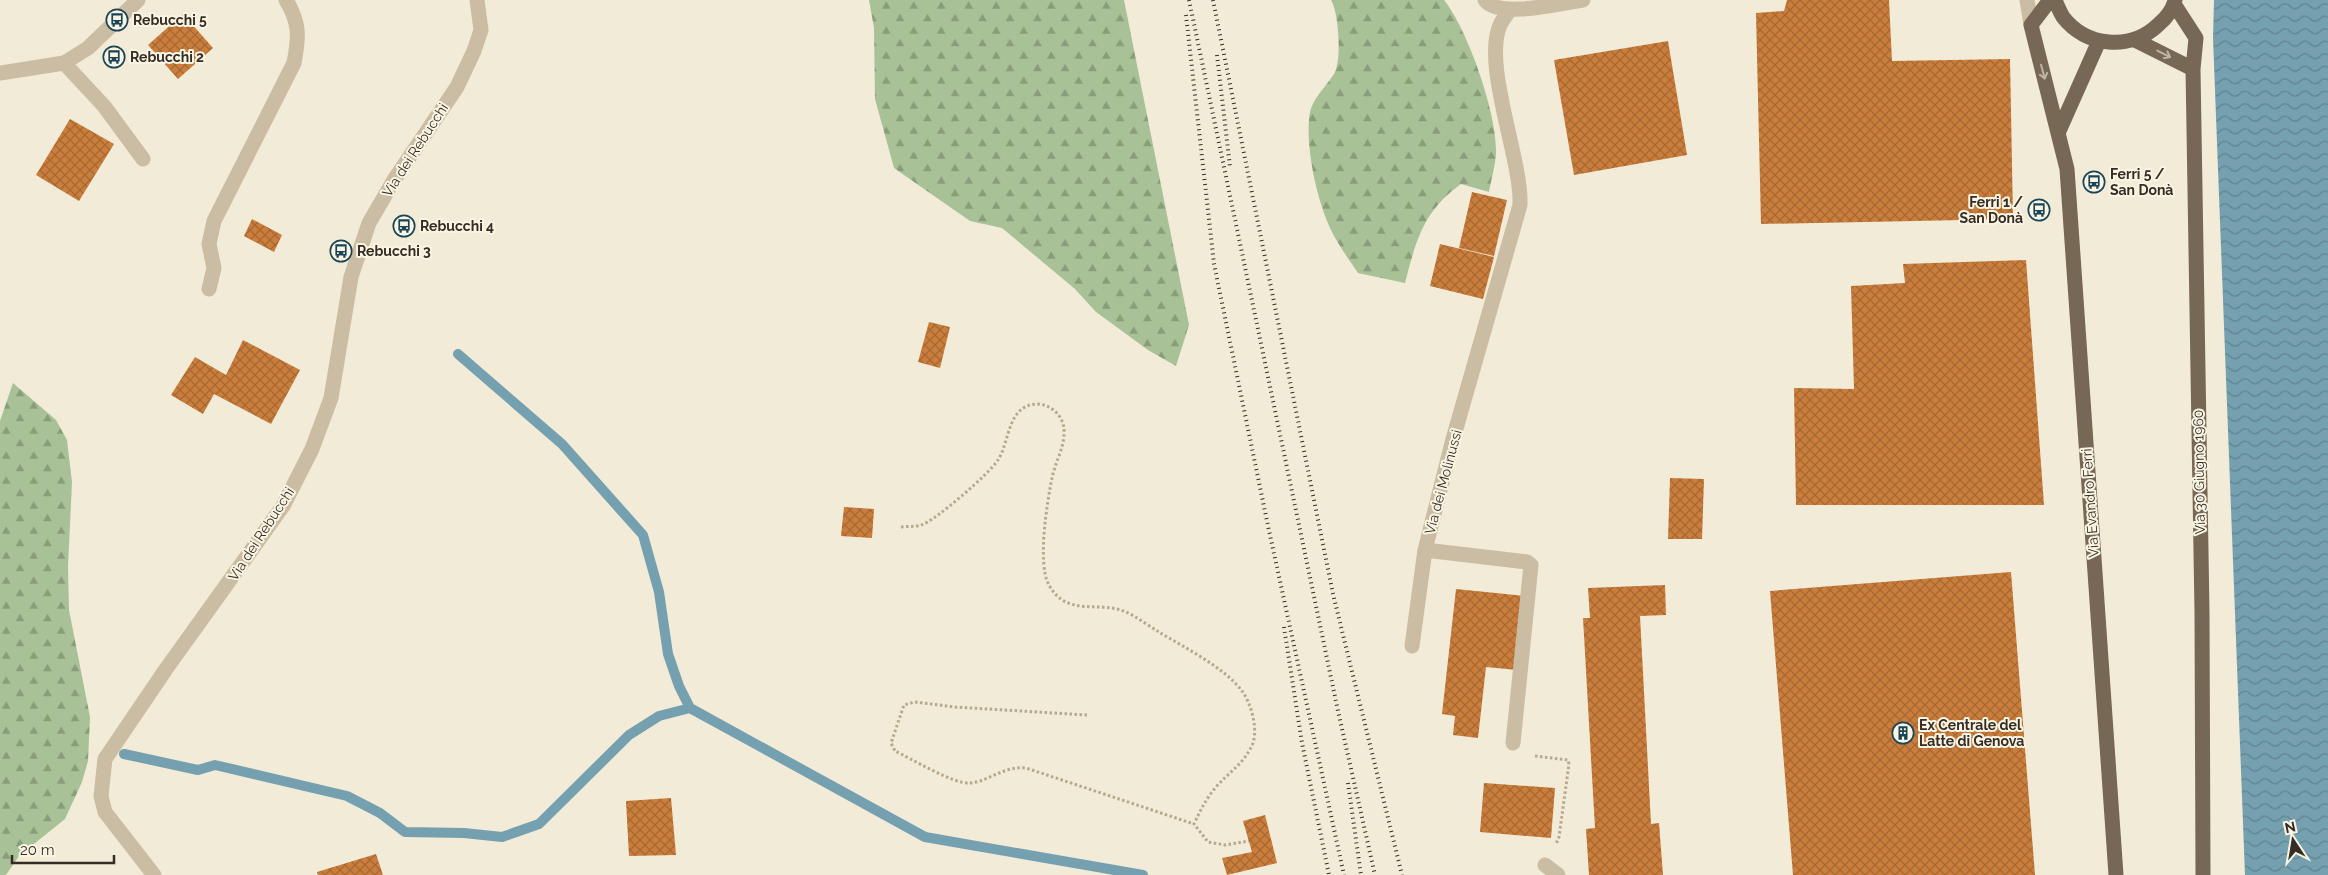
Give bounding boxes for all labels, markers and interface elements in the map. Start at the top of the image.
bus stop icon: Rebucchi 5 [105,8,129,32]
place label: Rebucchi 5 [133,12,207,28]
bus stop icon: Rebucchi 2 [102,45,126,69]
place label: Rebucchi 2 [130,49,204,65]
one-way arrow [2156,50,2171,59]
one-way arrow [2039,63,2049,79]
street label: Via dei Rebucchi [379,100,451,200]
place label: Ferri 5 / San Donà [2110,166,2173,198]
bus stop icon: Ferri 5 / San Donà [2082,170,2106,194]
place label: Ferri 1 / San Donà [1960,194,2023,226]
bus stop icon: Ferri 1 / San Donà [2027,198,2051,222]
bus stop icon: Rebucchi 4 [392,214,416,238]
place label: Rebucchi 4 [420,218,494,234]
bus stop icon: Rebucchi 3 [329,239,353,263]
place label: Rebucchi 3 [357,243,431,259]
street label: Via 30 Giugno 1960 [2190,410,2208,534]
street label: Via dei Molinussi [1421,428,1465,536]
street label: Via Evandro Ferri [2078,448,2102,558]
street label: Via dei Rebucchi [225,484,297,584]
place label: Ex Centrale del Latte di Genova [1919,717,2024,749]
building icon: Ex Centrale del Latte di Genova [1891,721,1915,745]
north arrow [2268,815,2318,865]
text: N [2283,818,2297,836]
scale bar [12,832,115,864]
text: 20 m [20,841,55,859]

